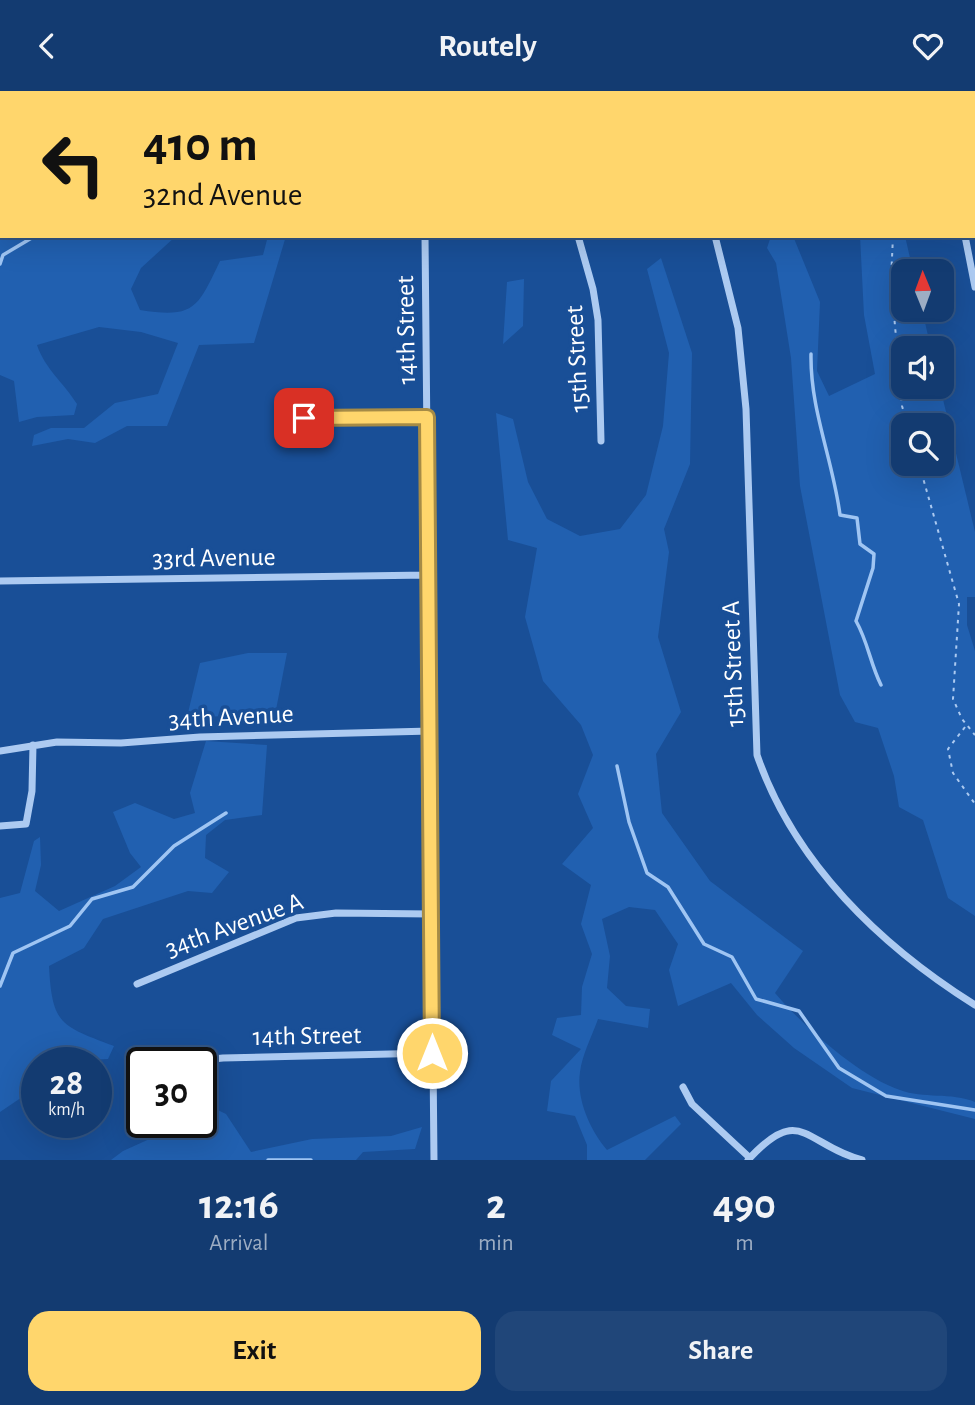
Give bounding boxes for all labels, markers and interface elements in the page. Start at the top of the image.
icon: back [28,27,66,65]
icon: heart [909,27,947,65]
text: Routely [438,30,537,62]
icon: left [28,119,119,210]
text: 410 m [143,121,258,170]
text: 32nd Avenue [143,179,302,211]
north arrow [891,259,954,322]
map controls [891,259,954,476]
street label: 14th Street [392,275,420,385]
street label: 15th Street [561,305,593,413]
button: sound [891,336,954,399]
pin [274,388,334,448]
icon: arrive [285,399,323,437]
button: search [891,413,954,476]
street label: 33rd Avenue [152,544,276,572]
street label: 15th Street A [718,600,748,728]
street label: 34th Avenue [168,701,294,733]
street label: 34th Avenue A [162,888,307,962]
position arrow [395,1016,469,1090]
street label: 14th Street [252,1022,362,1050]
speed limit sign: 30 [126,1047,217,1138]
text: 28 [50,1066,83,1101]
text: km/h [48,1101,85,1119]
text: 12:16 [199,1184,279,1226]
text: 2 [486,1184,506,1226]
text: 490 [713,1184,776,1226]
text: Arrival [209,1232,269,1255]
text: min [478,1232,514,1255]
text: m [735,1232,754,1255]
button: Exit [28,1311,481,1391]
button: Share [495,1311,947,1391]

